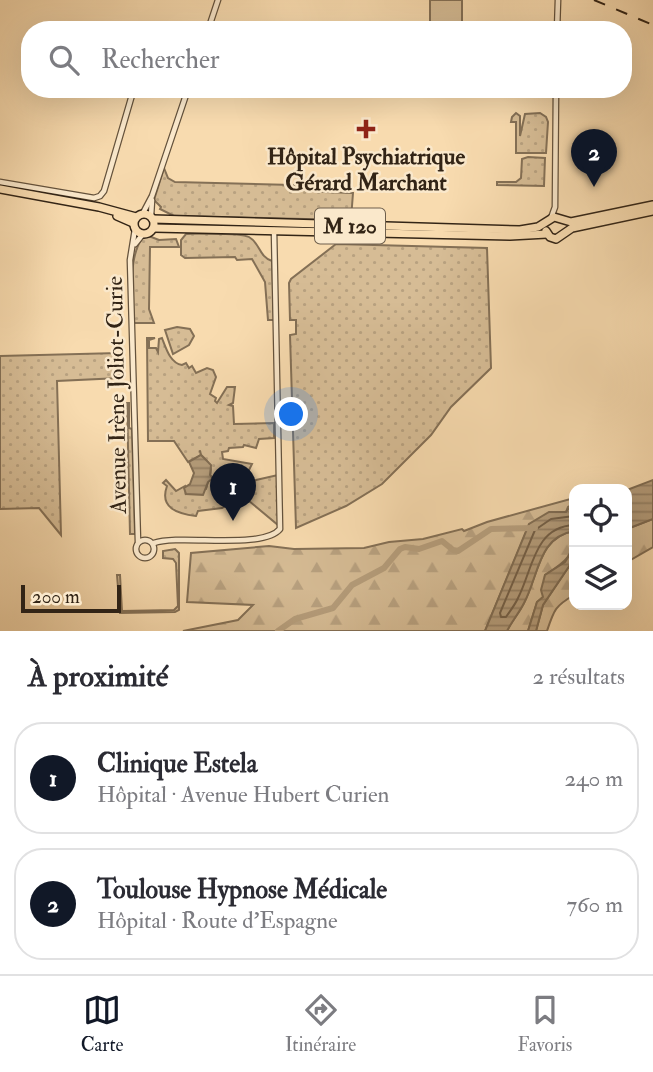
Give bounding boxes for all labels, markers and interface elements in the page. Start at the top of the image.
search box [21,21,632,98]
icon: search [45,41,83,79]
text: Rechercher [101,44,220,76]
marker: Hôpital Psychiatrique Gérard Marchant [356,119,376,139]
pin: 2 [571,129,617,187]
place label: Hôpital Psychiatrique Gérard Marchant [267,142,465,197]
road number: M 120 [315,208,385,244]
street label: Avenue Irène Joliot-Curie [100,275,133,515]
your location [274,397,308,431]
pin: 1 [210,463,256,521]
map controls [569,484,632,610]
button: locate [569,484,632,547]
button: layers [569,547,632,610]
scale bar [21,582,121,614]
text: 200 m [32,585,80,609]
text: À proximité [28,658,168,695]
text: 2 résultats [533,662,625,691]
text: Clinique Estela [97,748,257,780]
text: 1 [49,764,57,793]
text: 240 m [564,764,623,793]
text: Hôpital · Avenue Hubert Curien [97,780,389,809]
text: Toulouse Hypnose Médicale [97,874,387,906]
text: 2 [47,890,59,919]
text: 760 m [566,890,623,919]
text: Hôpital · Route d'Espagne [97,906,338,935]
tab: Carte [81,991,124,1057]
tab: Itinéraire [285,991,356,1057]
tab: Favoris [518,991,572,1057]

